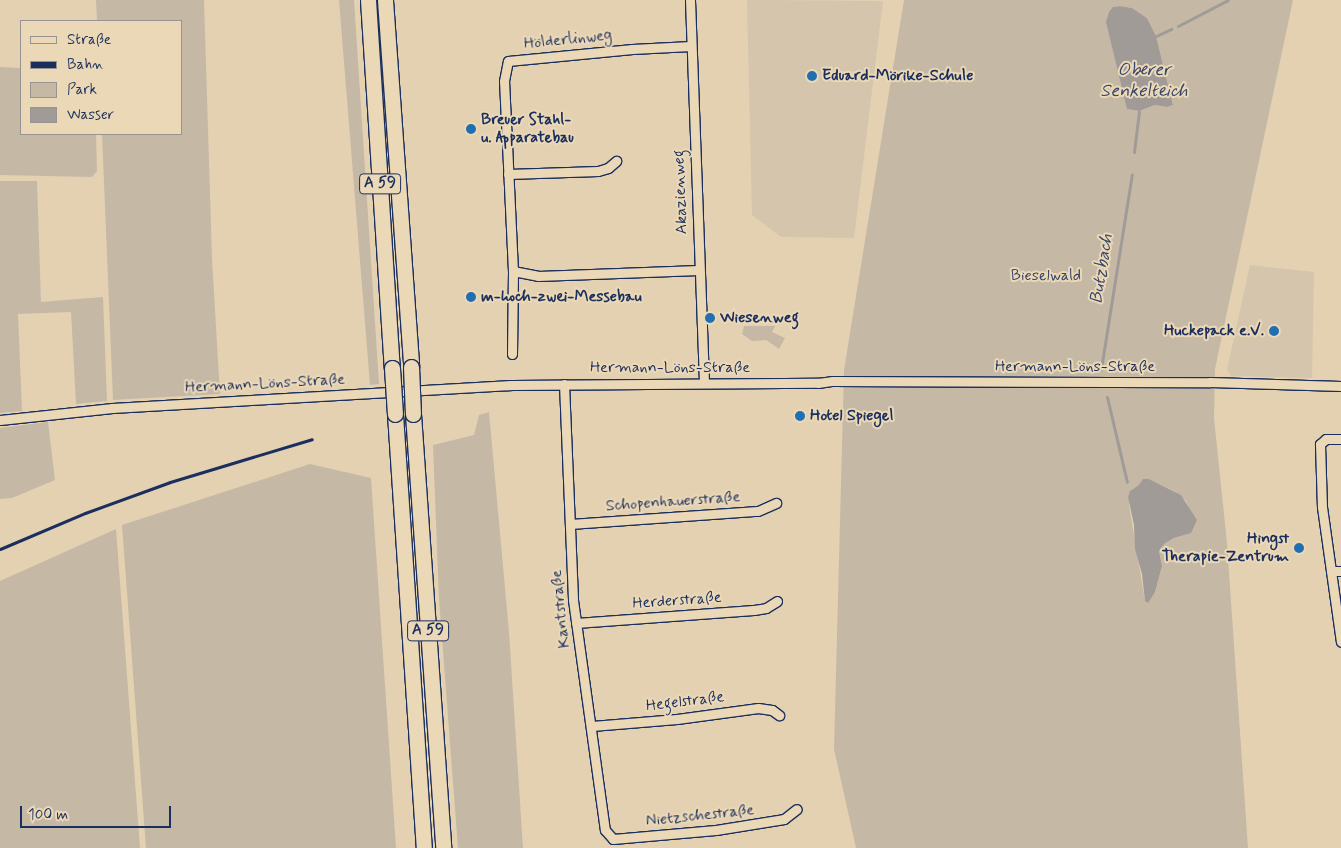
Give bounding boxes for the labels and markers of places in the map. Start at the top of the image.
place label: Eduard-Mörike-Schule [822,66,974,86]
marker: Eduard-Mörike-Schule [806,70,818,82]
place label: Breuer Stahl- u. Apparatebau [481,110,574,148]
marker: Breuer Stahl- u. Apparatebau [465,123,477,135]
place label: m-hoch-zwei-Messebau [481,287,642,307]
marker: m-hoch-zwei-Messebau [465,291,477,303]
place label: Wiesenweg [720,308,799,328]
marker: Wiesenweg [704,312,716,324]
place label: Huckepack e.V. [1164,321,1264,341]
marker: Huckepack e.V. [1268,325,1280,337]
place label: Hotel Spiegel [810,406,893,426]
marker: Hotel Spiegel [794,410,806,422]
place label: Hingst Therapie-Zentrum [1162,529,1289,567]
marker: Hingst Therapie-Zentrum [1293,542,1305,554]

